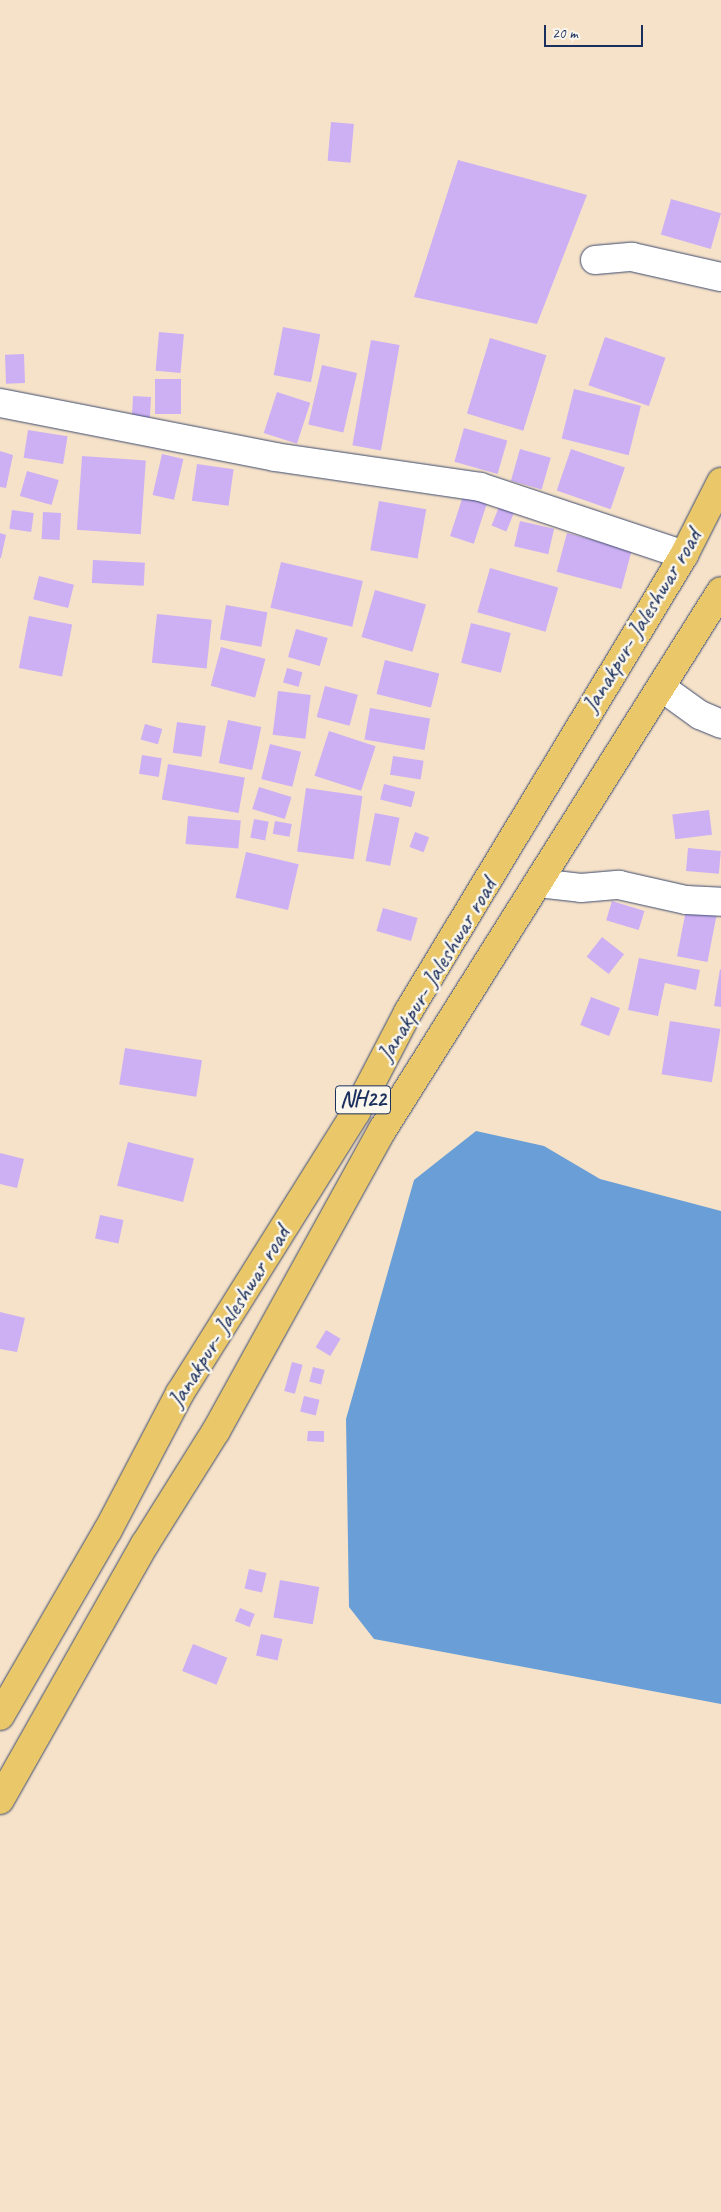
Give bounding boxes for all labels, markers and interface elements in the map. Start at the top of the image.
scale bar [546,15,645,47]
text: 20 m [552,24,578,43]
street label: Janakpur- Jaleshwar road [576,524,708,718]
street label: Janakpur- Jaleshwar road [371,873,503,1067]
road number: NH22 [334,1080,392,1120]
street label: Janakpur- Jaleshwar road [162,1221,296,1413]

